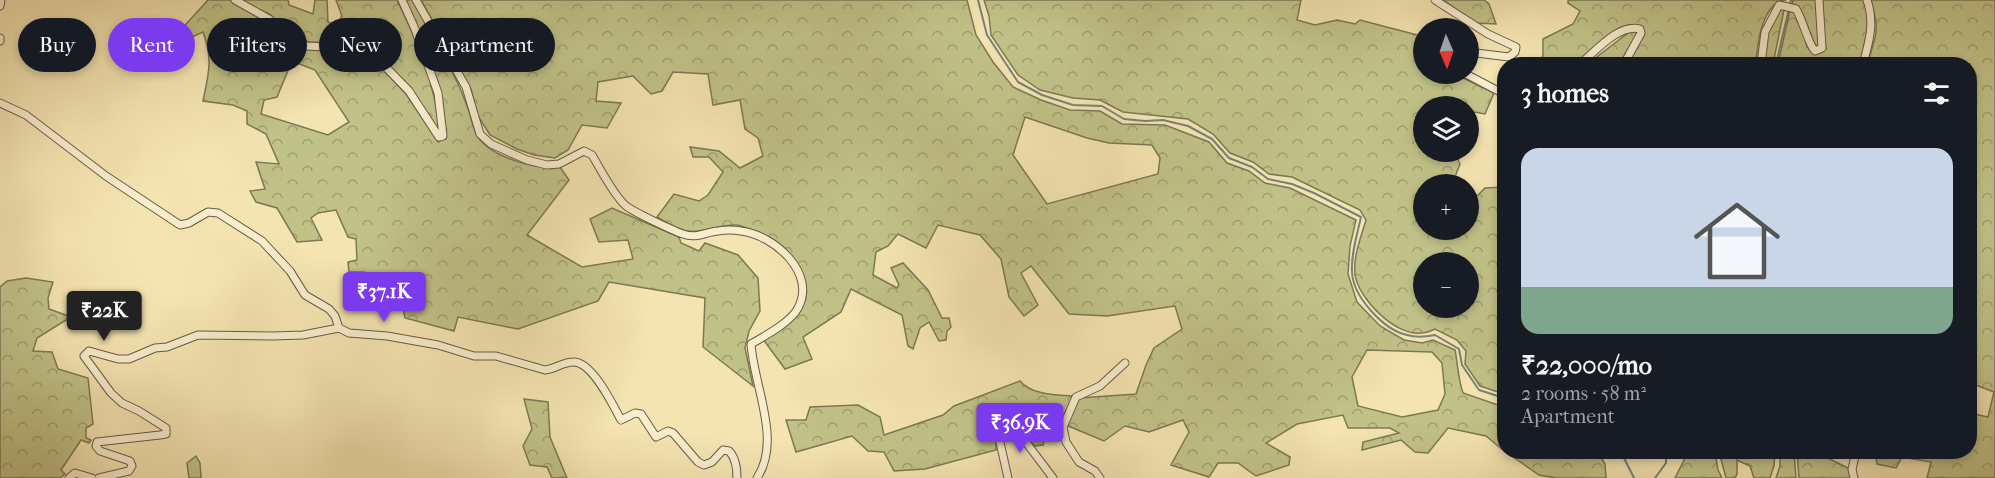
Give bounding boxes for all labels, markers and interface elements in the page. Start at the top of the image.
chip: Buy [18,18,96,72]
chip: Rent [108,18,195,72]
chip: Filters [207,18,307,72]
chip: New [319,18,402,72]
chip: Apartment [414,18,555,72]
north arrow [1413,18,1479,84]
map controls [1413,18,1479,318]
icon: filters [1920,77,1953,110]
text: 3 homes [1521,78,1609,109]
button: layers [1413,96,1479,162]
button: + [1413,174,1479,240]
icon: home [1683,187,1791,295]
button: − [1413,252,1479,318]
pin: ₹37.1K [335,272,433,323]
text: ₹37.1K [357,280,411,303]
pin: ₹22K [68,291,140,342]
text: ₹22K [81,299,127,322]
text: ₹22,000/mo [1521,350,1652,381]
text: 2 rooms · 58 m² [1521,382,1646,405]
pin: ₹36.9K [971,403,1069,454]
text: Apartment [1521,405,1615,428]
text: ₹36.9K [990,411,1050,434]

